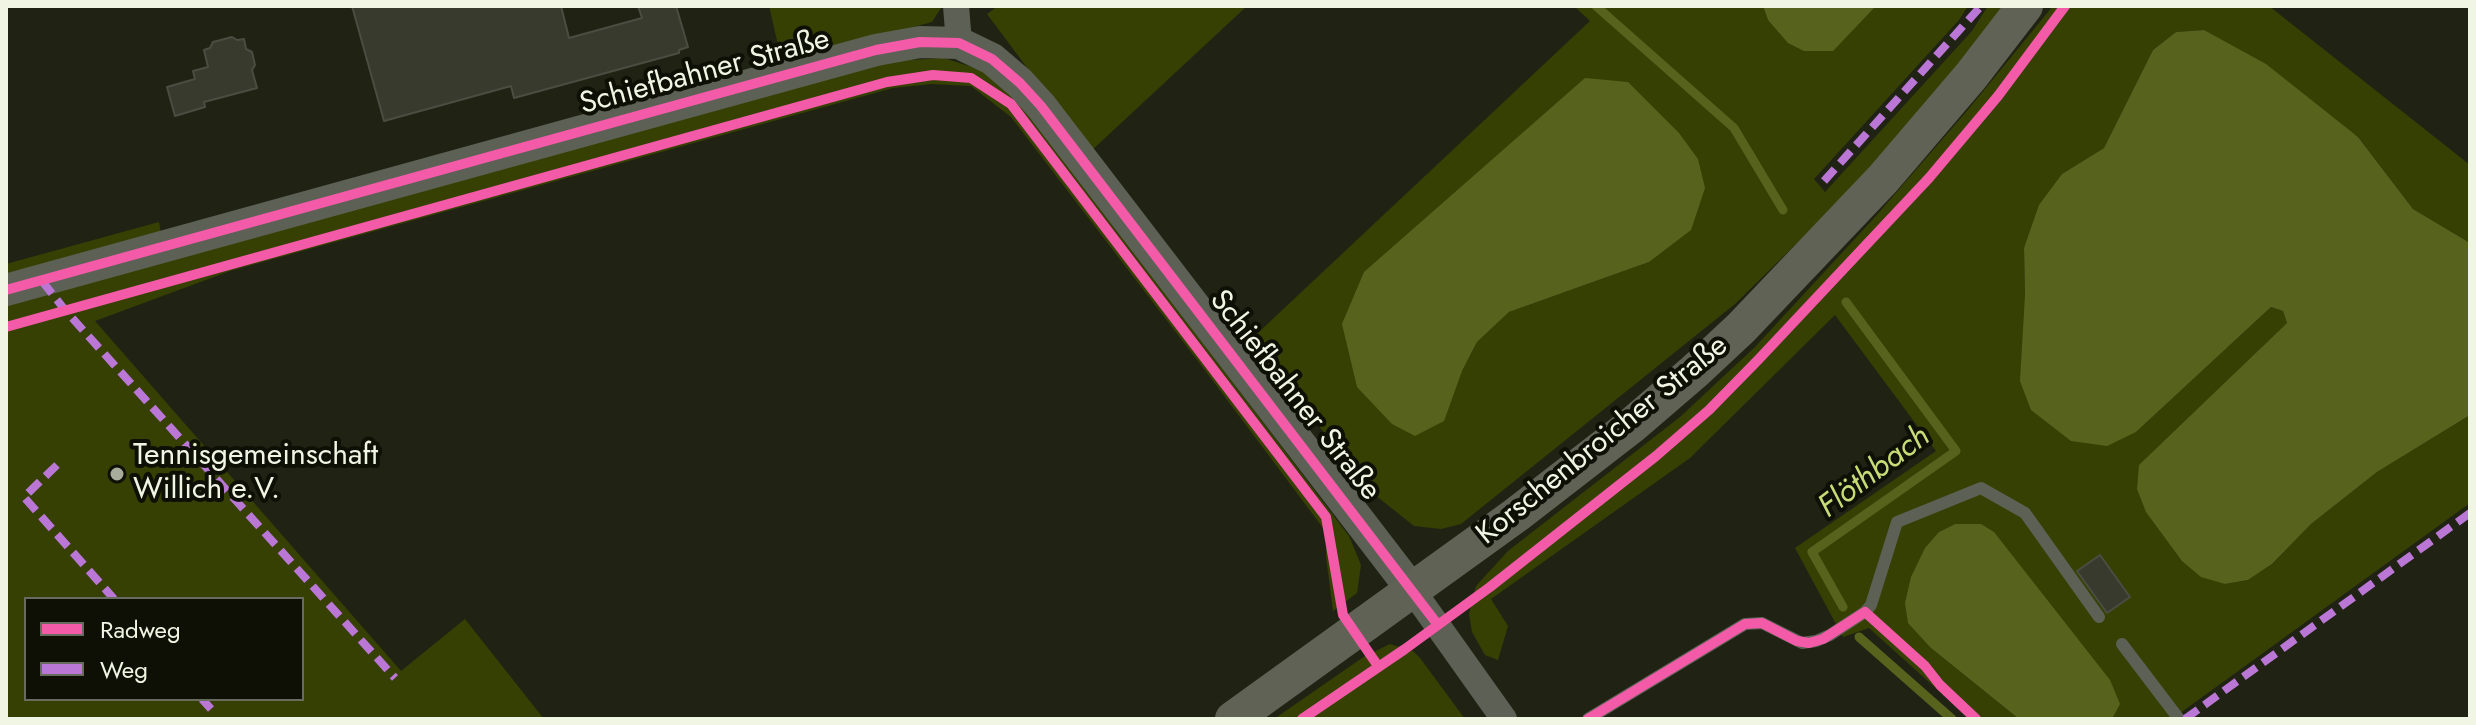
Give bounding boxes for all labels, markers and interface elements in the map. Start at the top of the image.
street label: Schiefbahner Straße [576,22,834,124]
street label: Schiefbahner Straße [1201,284,1387,508]
street label: Korschenbroicher Straße [1470,329,1736,553]
water label: Flöthbach [1812,419,1938,527]
place label: Tennisgemeinschaft Willich e.V. [133,439,378,510]
marker: Tennisgemeinschaft Willich e.V. [108,465,126,483]
legend [24,597,304,701]
text: Radweg [100,612,181,647]
text: Weg [100,652,148,687]

